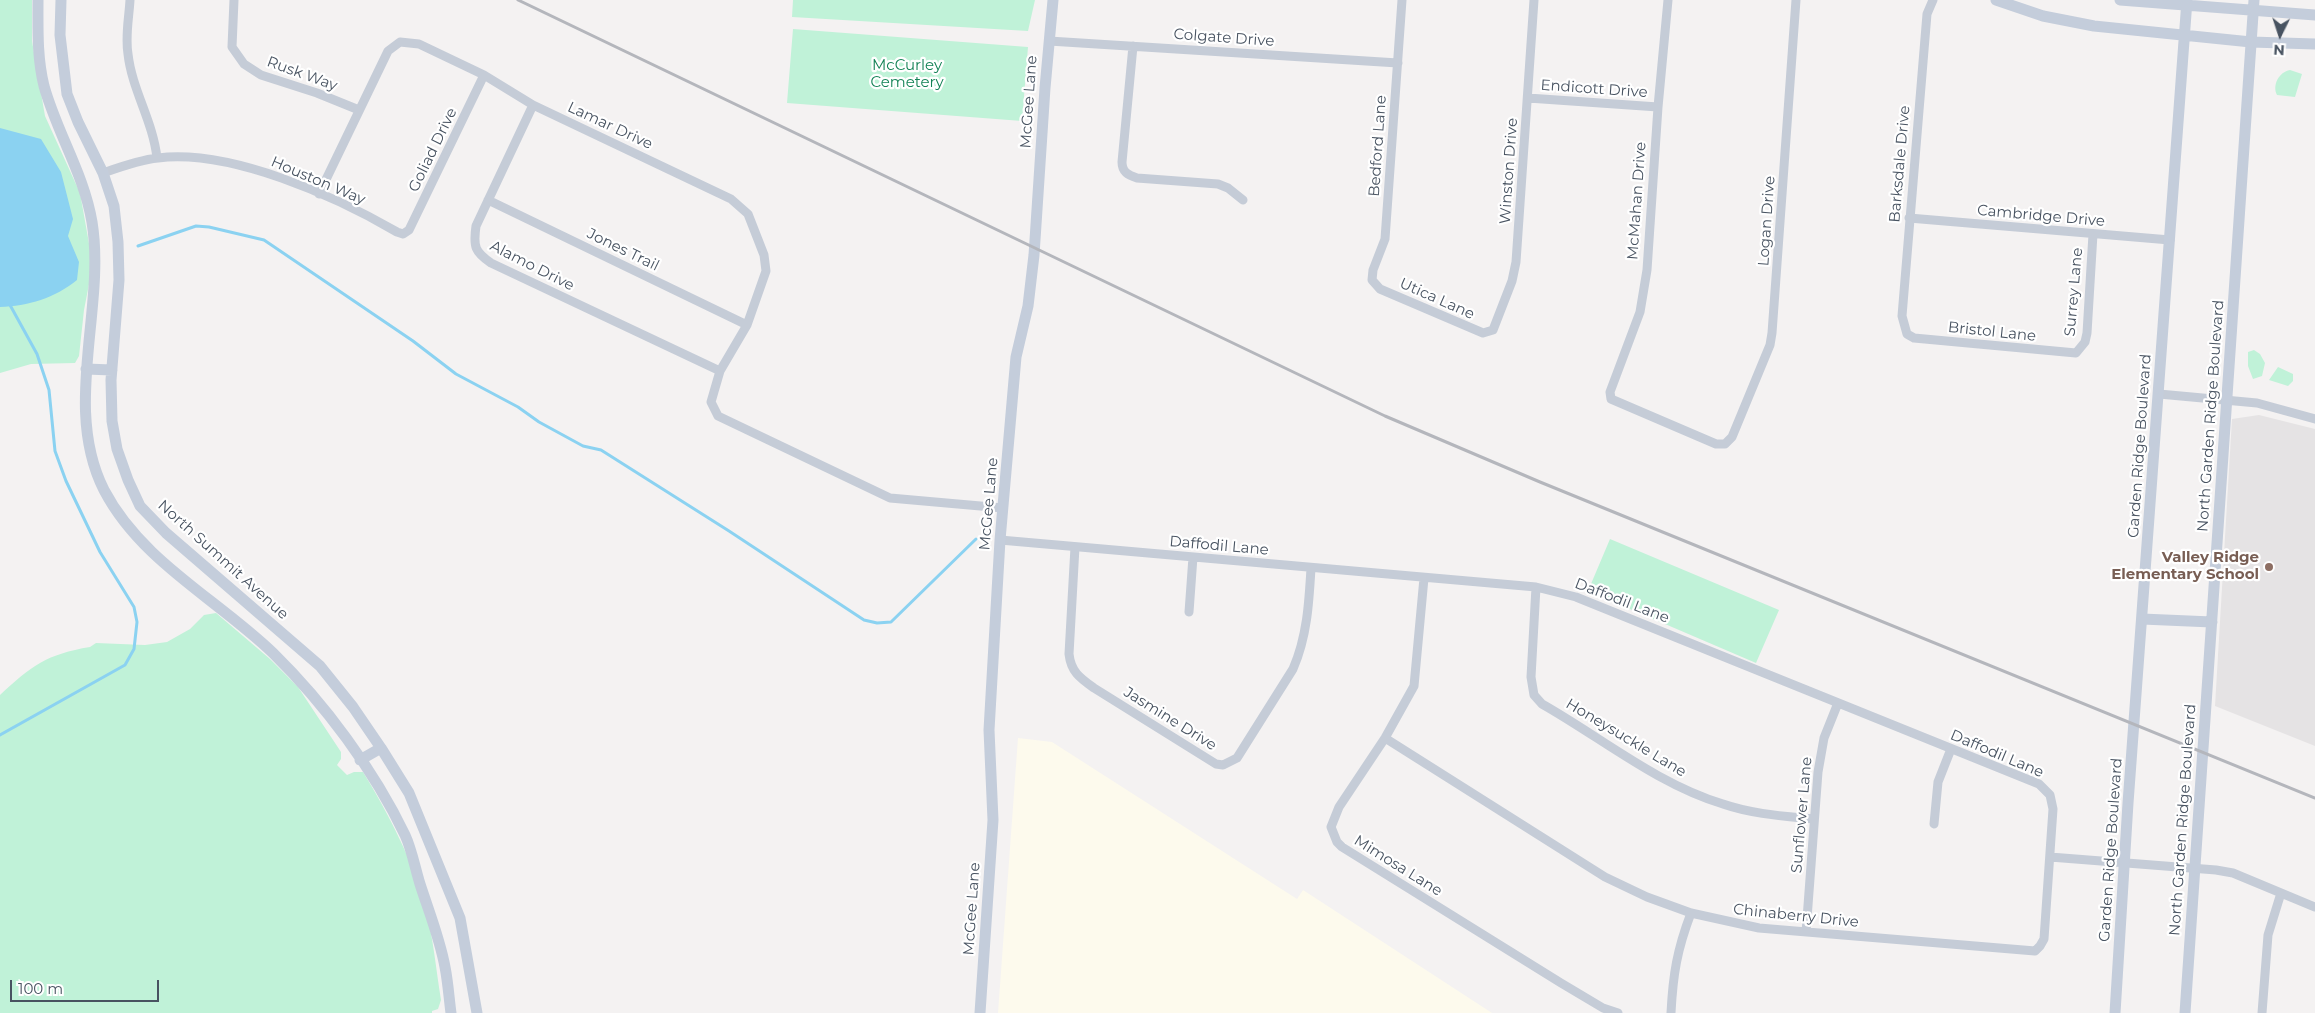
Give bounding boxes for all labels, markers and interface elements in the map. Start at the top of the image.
north arrow [2255,10,2305,60]
street label: Colgate Drive [1173,26,1275,50]
text: N [2273,41,2285,59]
street label: Rusk Way [264,53,340,95]
street label: McGee Lane [1017,55,1041,149]
park label: McCurley Cemetery [870,57,944,92]
street label: Endicott Drive [1540,76,1648,102]
street label: Bedford Lane [1365,95,1391,197]
street label: Lamar Drive [565,98,655,154]
street label: Goliad Drive [405,105,461,195]
street label: Barksdale Drive [1886,105,1914,223]
street label: Winston Drive [1496,117,1522,225]
street label: McMahan Drive [1624,141,1650,261]
street label: Houston Way [268,153,368,209]
street label: Logan Drive [1755,175,1779,267]
street label: Cambridge Drive [1976,201,2106,231]
street label: Jones Trail [584,225,662,275]
street label: Alamo Drive [487,237,577,295]
street label: Surrey Lane [2061,247,2087,337]
street label: Utica Lane [1397,274,1477,324]
street label: North Garden Ridge Boulevard [2194,300,2228,532]
street label: Bristol Lane [1947,318,2037,346]
street label: Garden Ridge Boulevard [2125,353,2155,539]
street label: McGee Lane [976,457,1002,551]
street label: North Summit Avenue [154,497,292,623]
street label: Daffodil Lane [1169,533,1269,559]
place label: Valley Ridge Elementary School [2111,549,2259,584]
marker: Valley Ridge Elementary School [2263,561,2275,573]
street label: Daffodil Lane [1572,575,1672,627]
street label: Jasmine Drive [1120,683,1220,755]
street label: Honeysuckle Lane [1562,695,1690,781]
street label: North Garden Ridge Boulevard [2166,704,2200,936]
street label: Daffodil Lane [1948,726,2046,782]
street label: Sunflower Lane [1788,756,1816,874]
street label: Garden Ridge Boulevard [2096,757,2126,943]
street label: Mimosa Lane [1351,832,1445,900]
street label: McGee Lane [960,862,984,956]
street label: Chinaberry Drive [1732,900,1860,932]
scale bar [12,970,161,1002]
text: 100 m [18,979,63,998]

